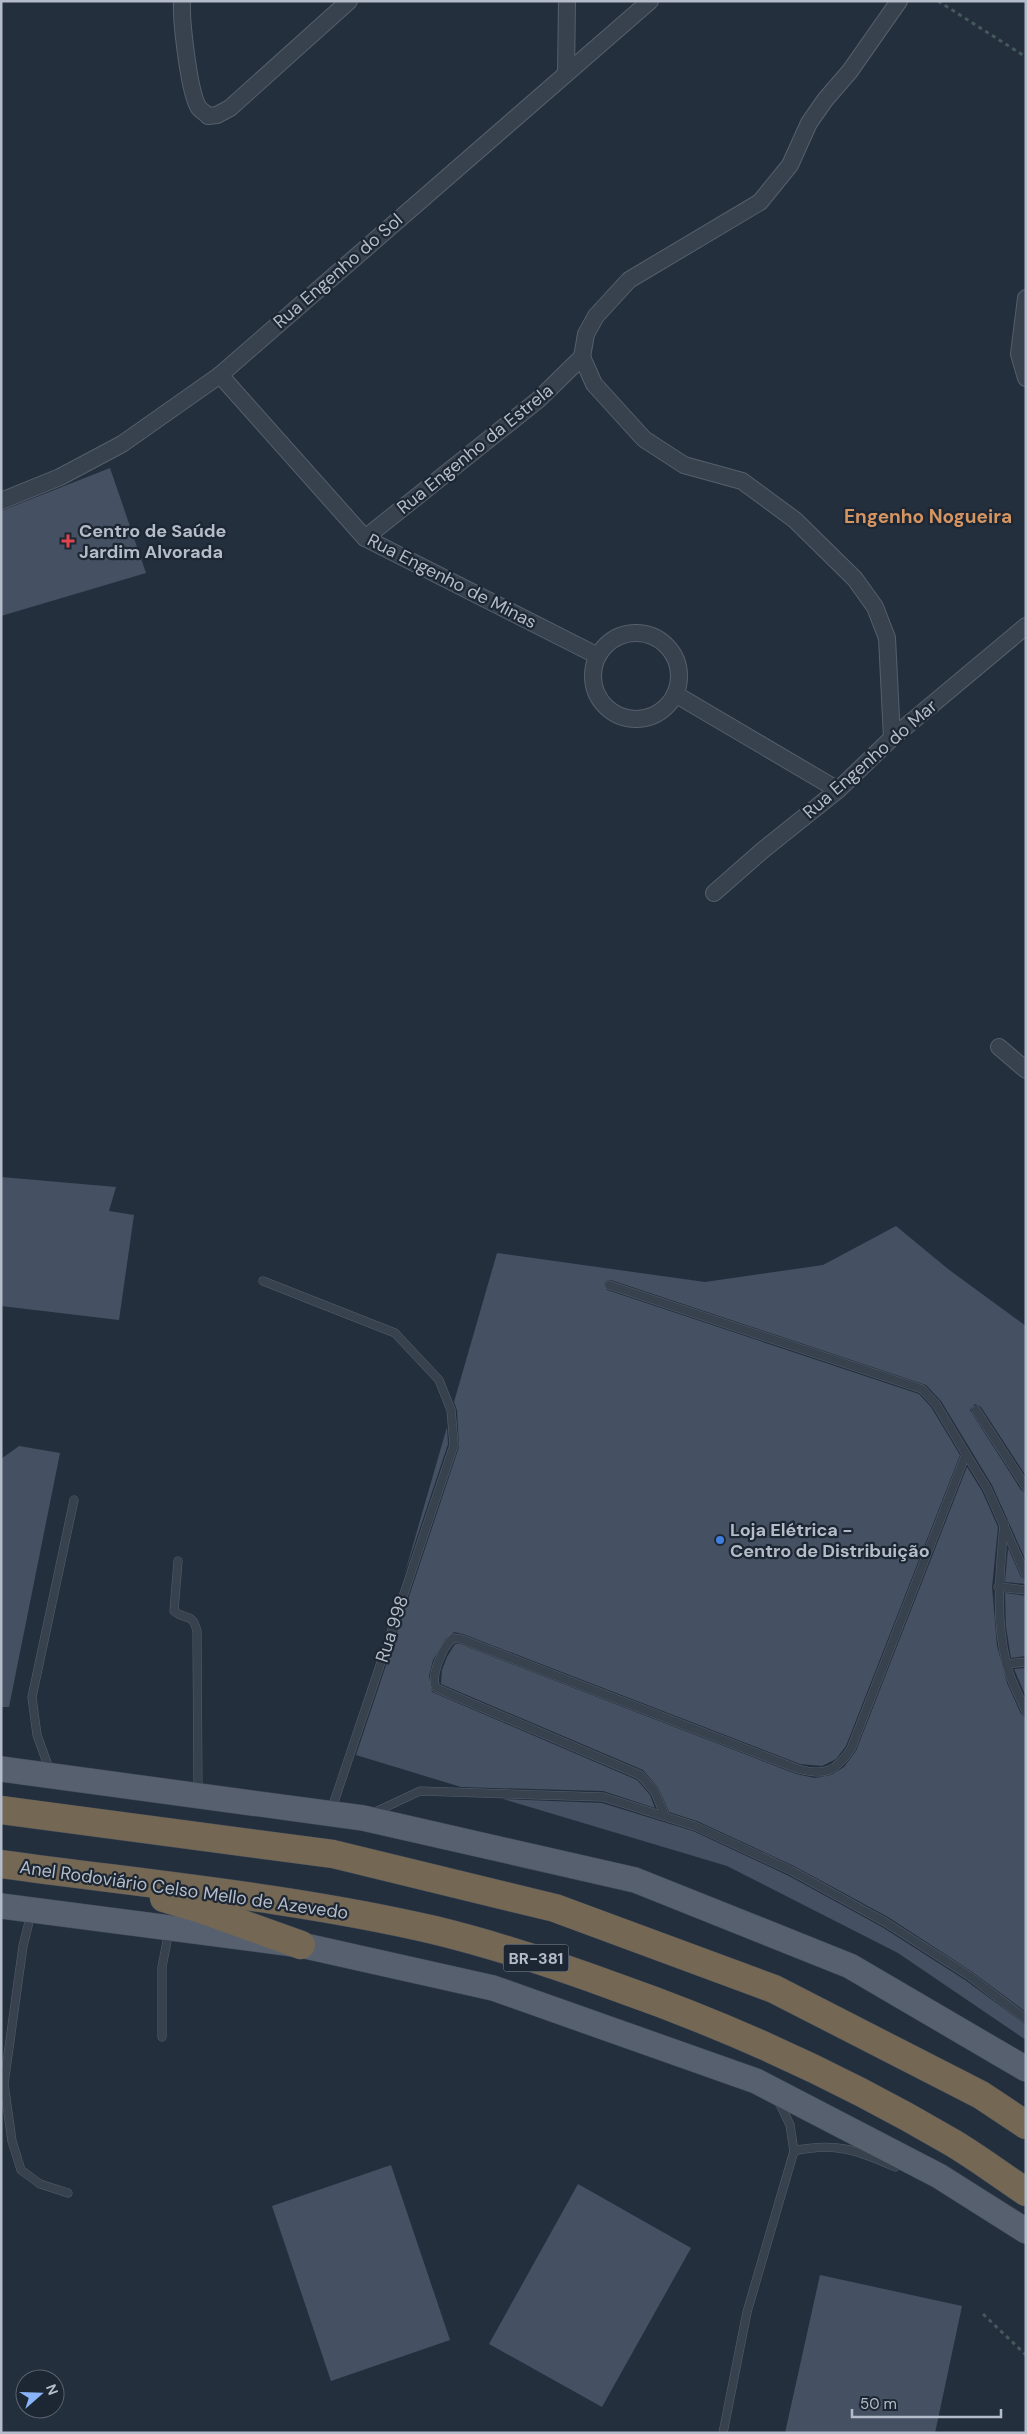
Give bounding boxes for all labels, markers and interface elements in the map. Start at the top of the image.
street label: Rua Engenho do Sol [268,208,408,334]
street label: Rua Engenho da Estrela [392,379,558,519]
district label: Engenho Nogueira [844,504,1012,529]
place label: Centro de Saúde Jardim Alvorada [79,519,227,564]
street label: Rua Engenho de Minas [363,528,541,634]
marker: Centro de Saúde Jardim Alvorada [61,534,75,548]
street label: Rua Engenho do Mar [798,694,942,824]
place label: Loja Elétrica - Centro de Distribuição [730,1518,930,1563]
marker: Loja Elétrica - Centro de Distribuição [714,1534,726,1546]
street label: Rua 998 [370,1593,414,1665]
street label: Anel Rodoviário Celso Mello de Azevedo [18,1855,350,1925]
road number: BR-381 [504,1945,568,1972]
north arrow [15,2369,65,2419]
text: N [42,2382,62,2397]
scale bar [852,2386,1001,2418]
text: 50 m [860,2394,897,2414]

